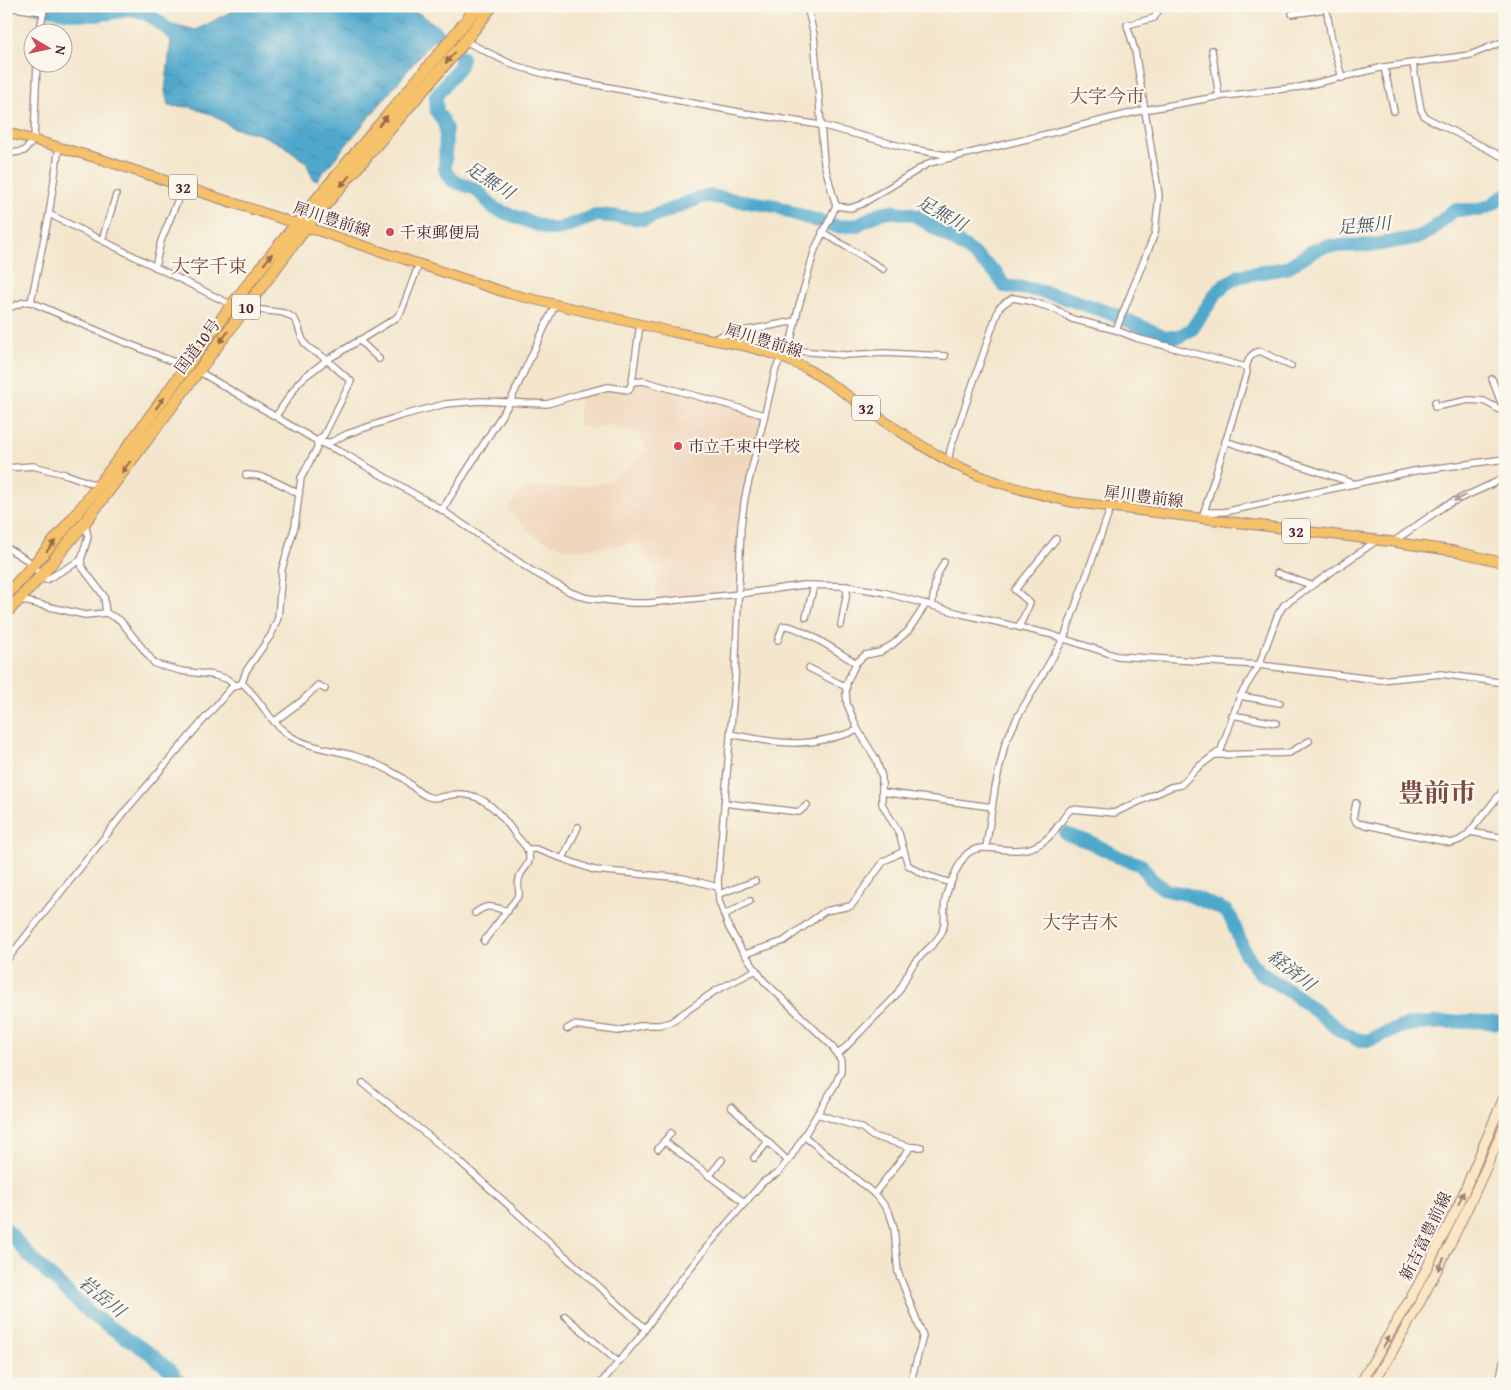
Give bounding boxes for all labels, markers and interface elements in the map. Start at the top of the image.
north arrow [22,22,72,72]
text: N [50,44,71,57]
one-way arrow [445,51,456,64]
district label: 大字今市 [1069,82,1145,110]
one-way arrow [377,114,388,127]
water label: 足無川 [460,154,522,207]
road number: 32 [169,174,197,200]
one-way arrow [339,175,350,188]
water label: 足無川 [912,188,974,239]
street label: 犀川豊前線 [290,195,374,243]
water label: 足無川 [1336,209,1394,241]
place label: 千束郵便局 [400,220,480,244]
marker: 千束郵便局 [384,226,396,238]
district label: 大字千束 [171,252,247,280]
one-way arrow [263,252,273,266]
road number: 10 [232,294,260,320]
street label: 国道10号 [168,313,226,379]
street label: 犀川豊前線 [722,317,806,363]
one-way arrow [218,330,229,343]
one-way arrow [155,396,165,410]
road number: 32 [852,396,880,420]
place label: 市立千束中学校 [688,434,800,458]
marker: 市立千束中学校 [672,440,684,452]
one-way arrow [121,460,132,473]
street label: 犀川豊前線 [1103,479,1185,513]
one-way arrow [1453,494,1467,502]
road number: 32 [1282,518,1310,544]
one-way arrow [45,540,56,553]
district label: 豊前市 [1398,773,1476,812]
district label: 大字吉木 [1042,908,1118,936]
water label: 経済川 [1262,943,1323,998]
street label: 新吉富豊前線 [1393,1188,1457,1284]
one-way arrow [1458,1191,1466,1205]
one-way arrow [1437,1256,1445,1271]
water label: 岩岳川 [73,1269,133,1325]
one-way arrow [1381,1336,1390,1349]

